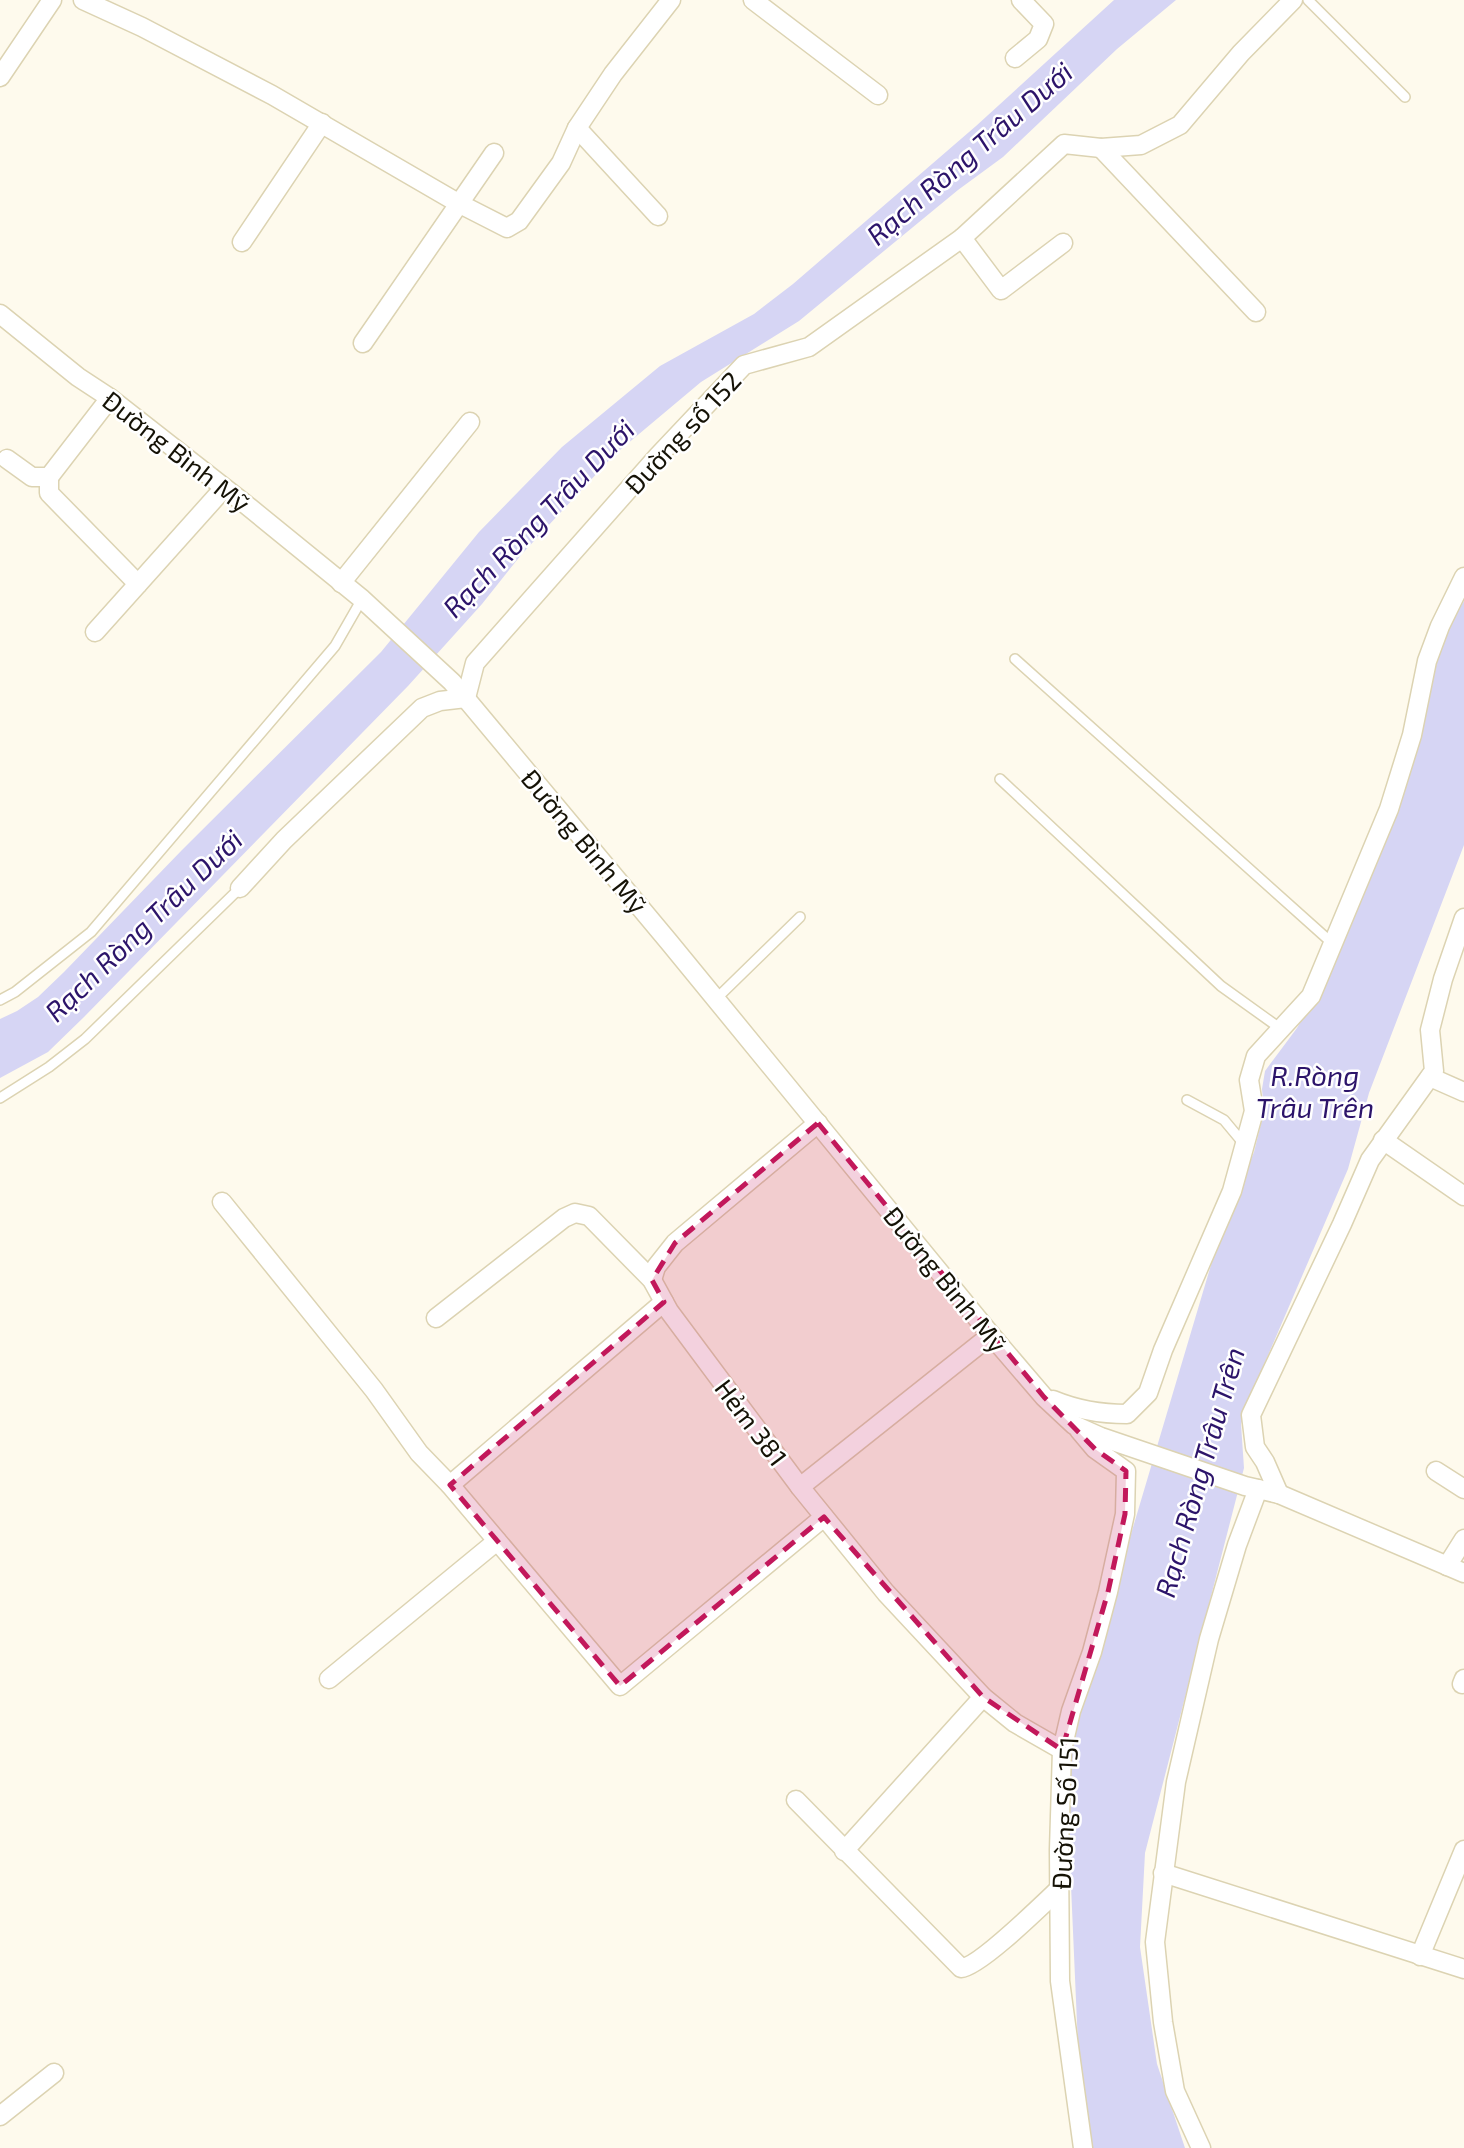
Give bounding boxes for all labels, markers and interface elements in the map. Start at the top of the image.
water label: Rạch Ròng Trâu Dưới [859,54,1079,252]
street label: Đường số 152 [617,364,747,500]
street label: Đường Bình Mỹ [97,384,257,518]
water label: Rạch Ròng Trâu Dưới [435,412,641,624]
street label: Đường Bình Mỹ [516,763,654,920]
water label: Rạch Ròng Trâu Dưới [37,822,249,1028]
water label: R.Ròng Trâu Trên [1256,1058,1374,1124]
street label: Đường Bình Mỹ [878,1200,1014,1358]
water label: Rạch Ròng Trâu Trên [1147,1343,1251,1601]
street label: Hẻm 381 [709,1373,795,1471]
street label: Đường Số 151 [1045,1736,1083,1890]

